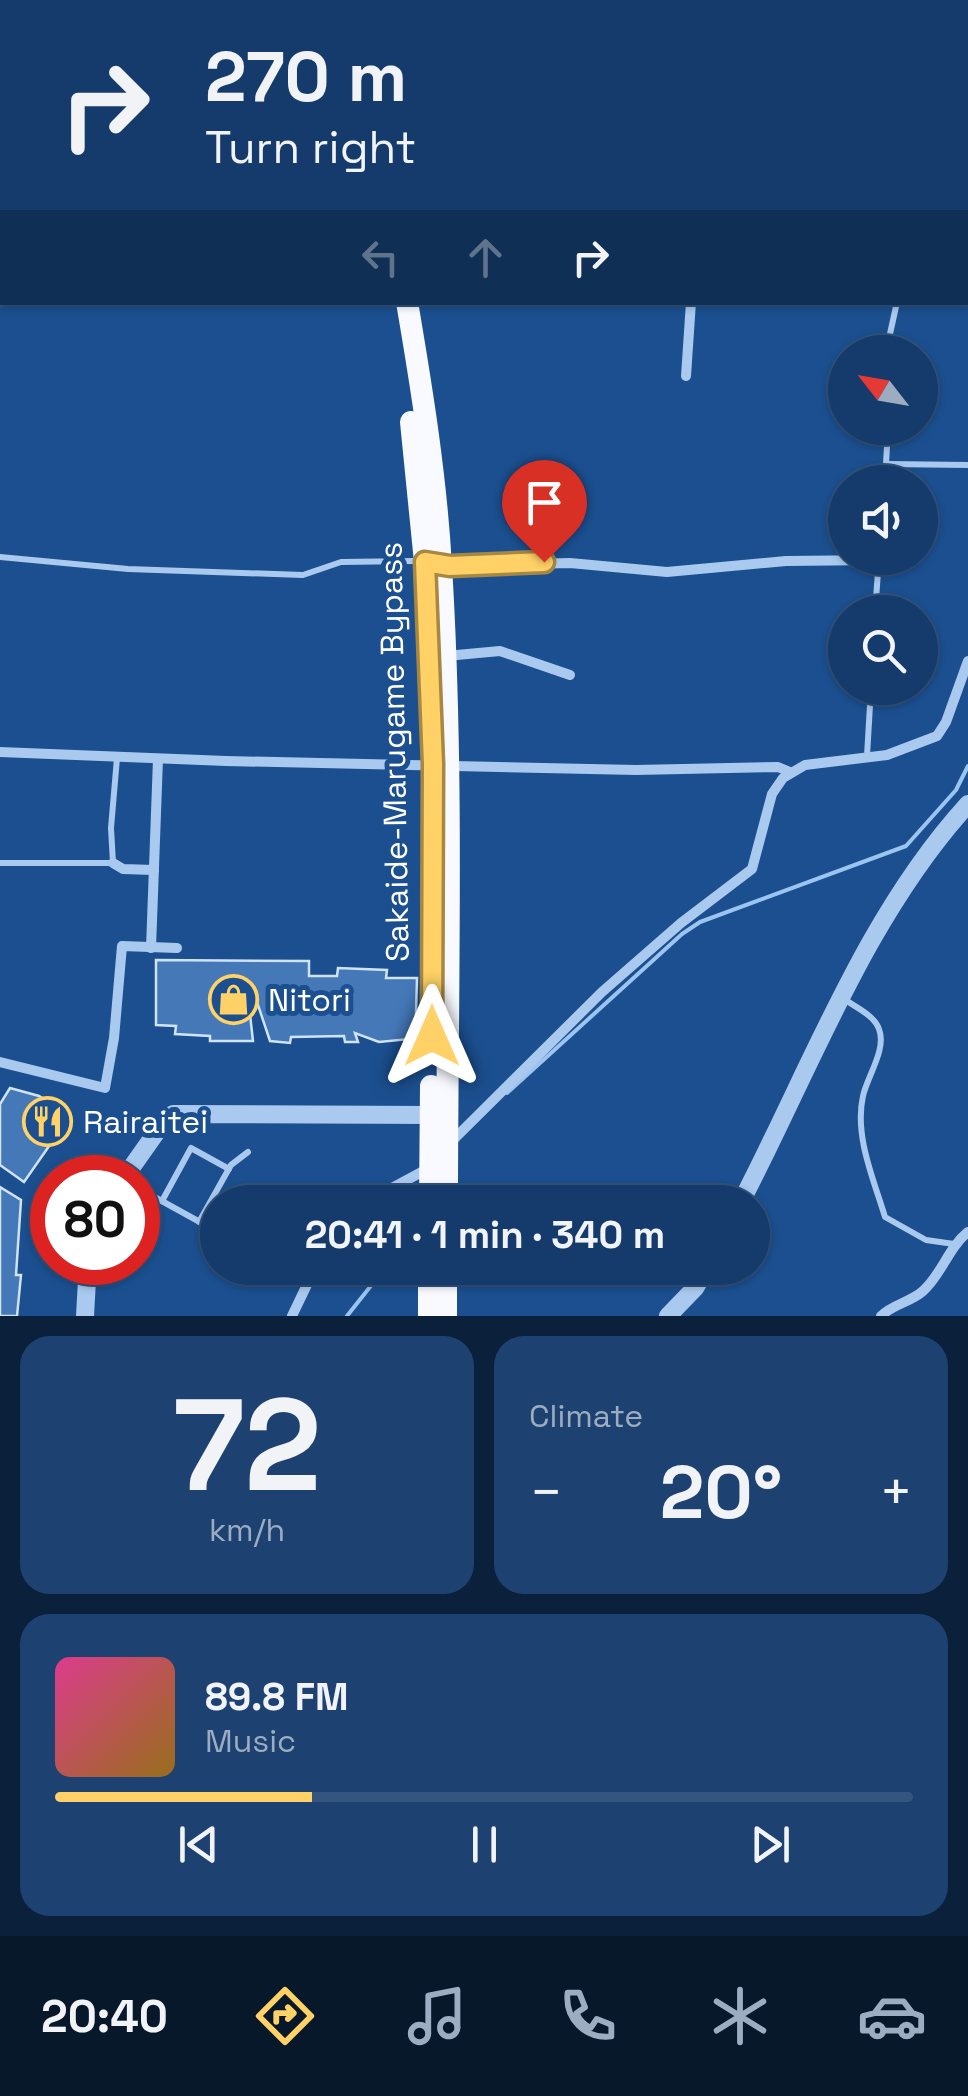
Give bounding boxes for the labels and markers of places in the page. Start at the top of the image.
pin [502,460,587,563]
shop icon: Nitori [207,974,259,1026]
place label: Nitori [268,980,351,1020]
restaurant icon: Rairaitei [22,1096,74,1148]
place label: Rairaitei [83,1102,208,1142]

